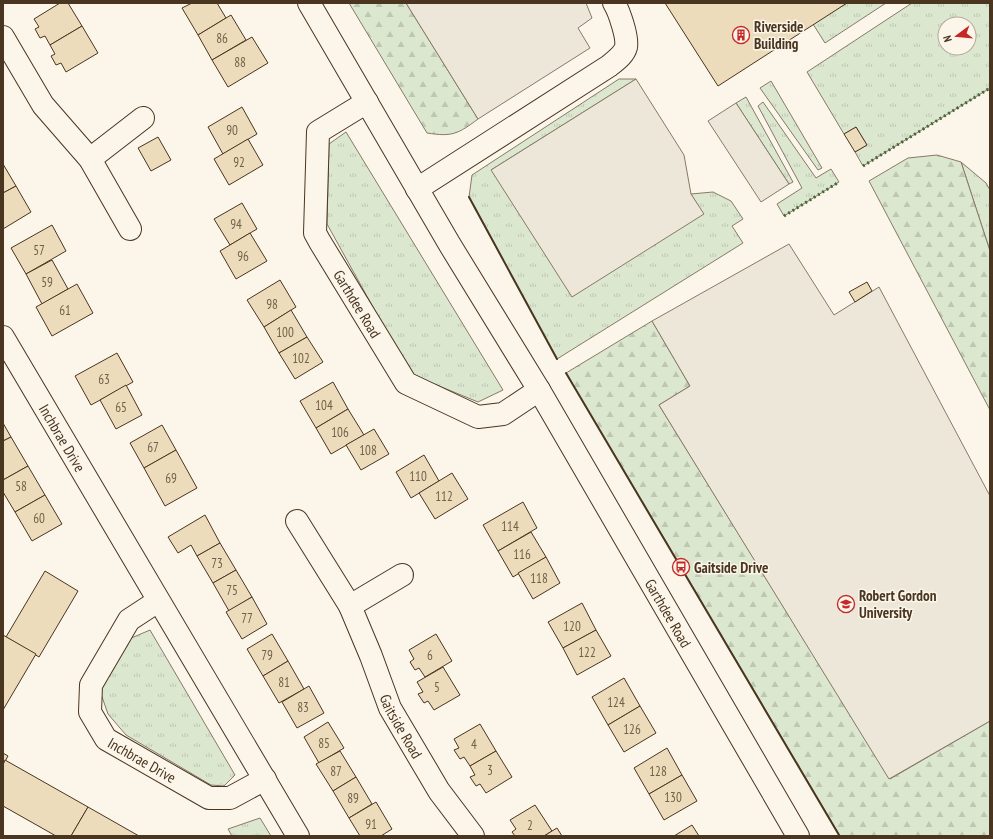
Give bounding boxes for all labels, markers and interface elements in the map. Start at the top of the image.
north arrow [937,16,977,56]
place label: Riverside Building [754,17,803,53]
building icon: Riverside Building [731,25,751,45]
house number: 86 [216,30,228,47]
text: N [940,34,955,44]
house number: 88 [234,54,246,71]
house number: 90 [226,122,238,139]
house number: 92 [233,154,245,171]
house number: 94 [230,216,242,233]
house number: 57 [33,242,45,259]
house number: 96 [237,248,249,265]
street label: Garthdee Road [330,266,386,341]
house number: 59 [41,274,53,291]
house number: 98 [266,296,278,313]
house number: 61 [59,302,71,319]
house number: 100 [276,324,294,341]
house number: 102 [292,350,310,367]
house number: 63 [98,371,110,388]
house number: 104 [315,397,333,414]
house number: 65 [115,399,127,416]
street label: Inchbrae Drive [35,400,90,475]
house number: 106 [331,424,349,441]
house number: 67 [147,439,159,456]
house number: 108 [359,442,377,459]
house number: 110 [409,468,427,485]
house number: 69 [165,470,177,487]
house number: 58 [15,478,27,495]
house number: 112 [435,488,453,505]
house number: 60 [33,510,45,527]
house number: 114 [501,518,519,535]
house number: 116 [513,546,531,563]
house number: 73 [211,555,223,572]
bus stop icon: Gaitside Drive [671,557,691,577]
place label: Gaitside Drive [694,558,768,577]
house number: 118 [530,570,548,587]
street label: Garthdee Road [641,575,696,651]
house number: 75 [226,582,238,599]
place label: Robert Gordon University [859,586,937,622]
school or university icon: Robert Gordon University [836,594,856,614]
house number: 77 [241,610,253,627]
house number: 120 [563,618,581,635]
house number: 122 [578,644,596,661]
house number: 79 [261,647,273,664]
house number: 6 [427,647,433,664]
house number: 81 [278,674,290,691]
house number: 5 [434,679,440,696]
street label: Gaitside Road [376,691,427,762]
house number: 124 [607,694,625,711]
house number: 83 [297,699,309,716]
house number: 126 [623,721,641,738]
street label: Inchbrae Drive [105,733,180,787]
house number: 85 [318,735,330,752]
house number: 4 [471,736,477,753]
house number: 3 [487,762,493,779]
house number: 87 [330,763,342,780]
house number: 128 [649,763,667,780]
house number: 130 [664,789,682,806]
house number: 89 [347,790,359,807]
house number: 91 [365,816,377,833]
house number: 2 [527,817,533,834]

